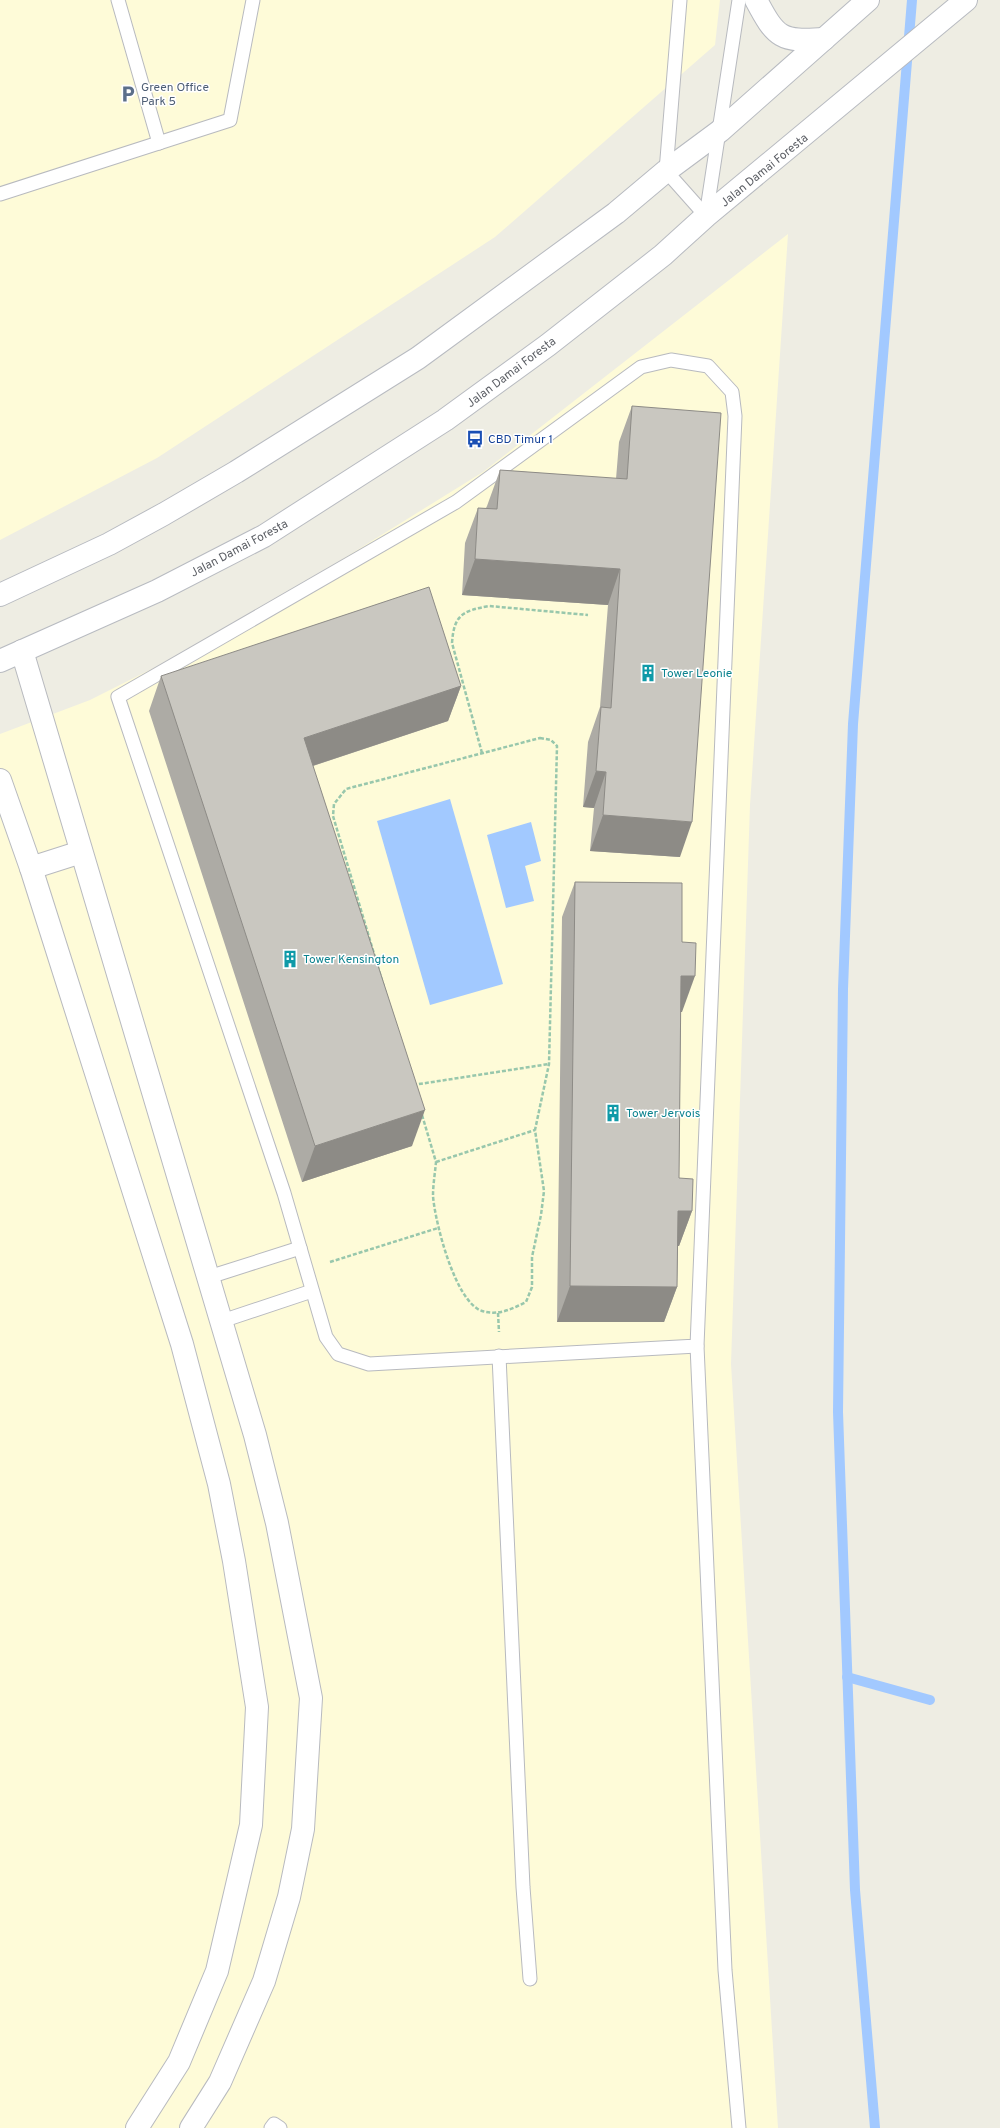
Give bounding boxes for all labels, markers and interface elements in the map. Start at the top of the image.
place label: Green Office Park 5 [141,80,209,110]
parking icon: Green Office Park 5 [118,84,138,104]
street label: Jalan Damai Foresta [718,130,812,211]
street label: Jalan Damai Foresta [464,334,560,412]
bus stop icon: CBD Timur 1 [465,429,485,449]
place label: CBD Timur 1 [488,432,553,448]
street label: Jalan Damai Foresta [188,516,291,581]
building icon: Tower Leonie [638,663,658,683]
place label: Tower Leonie [661,666,732,682]
building icon: Tower Kensington [280,949,300,969]
place label: Tower Kensington [303,952,399,968]
building icon: Tower Jervois [603,1103,623,1123]
place label: Tower Jervois [626,1106,700,1122]

